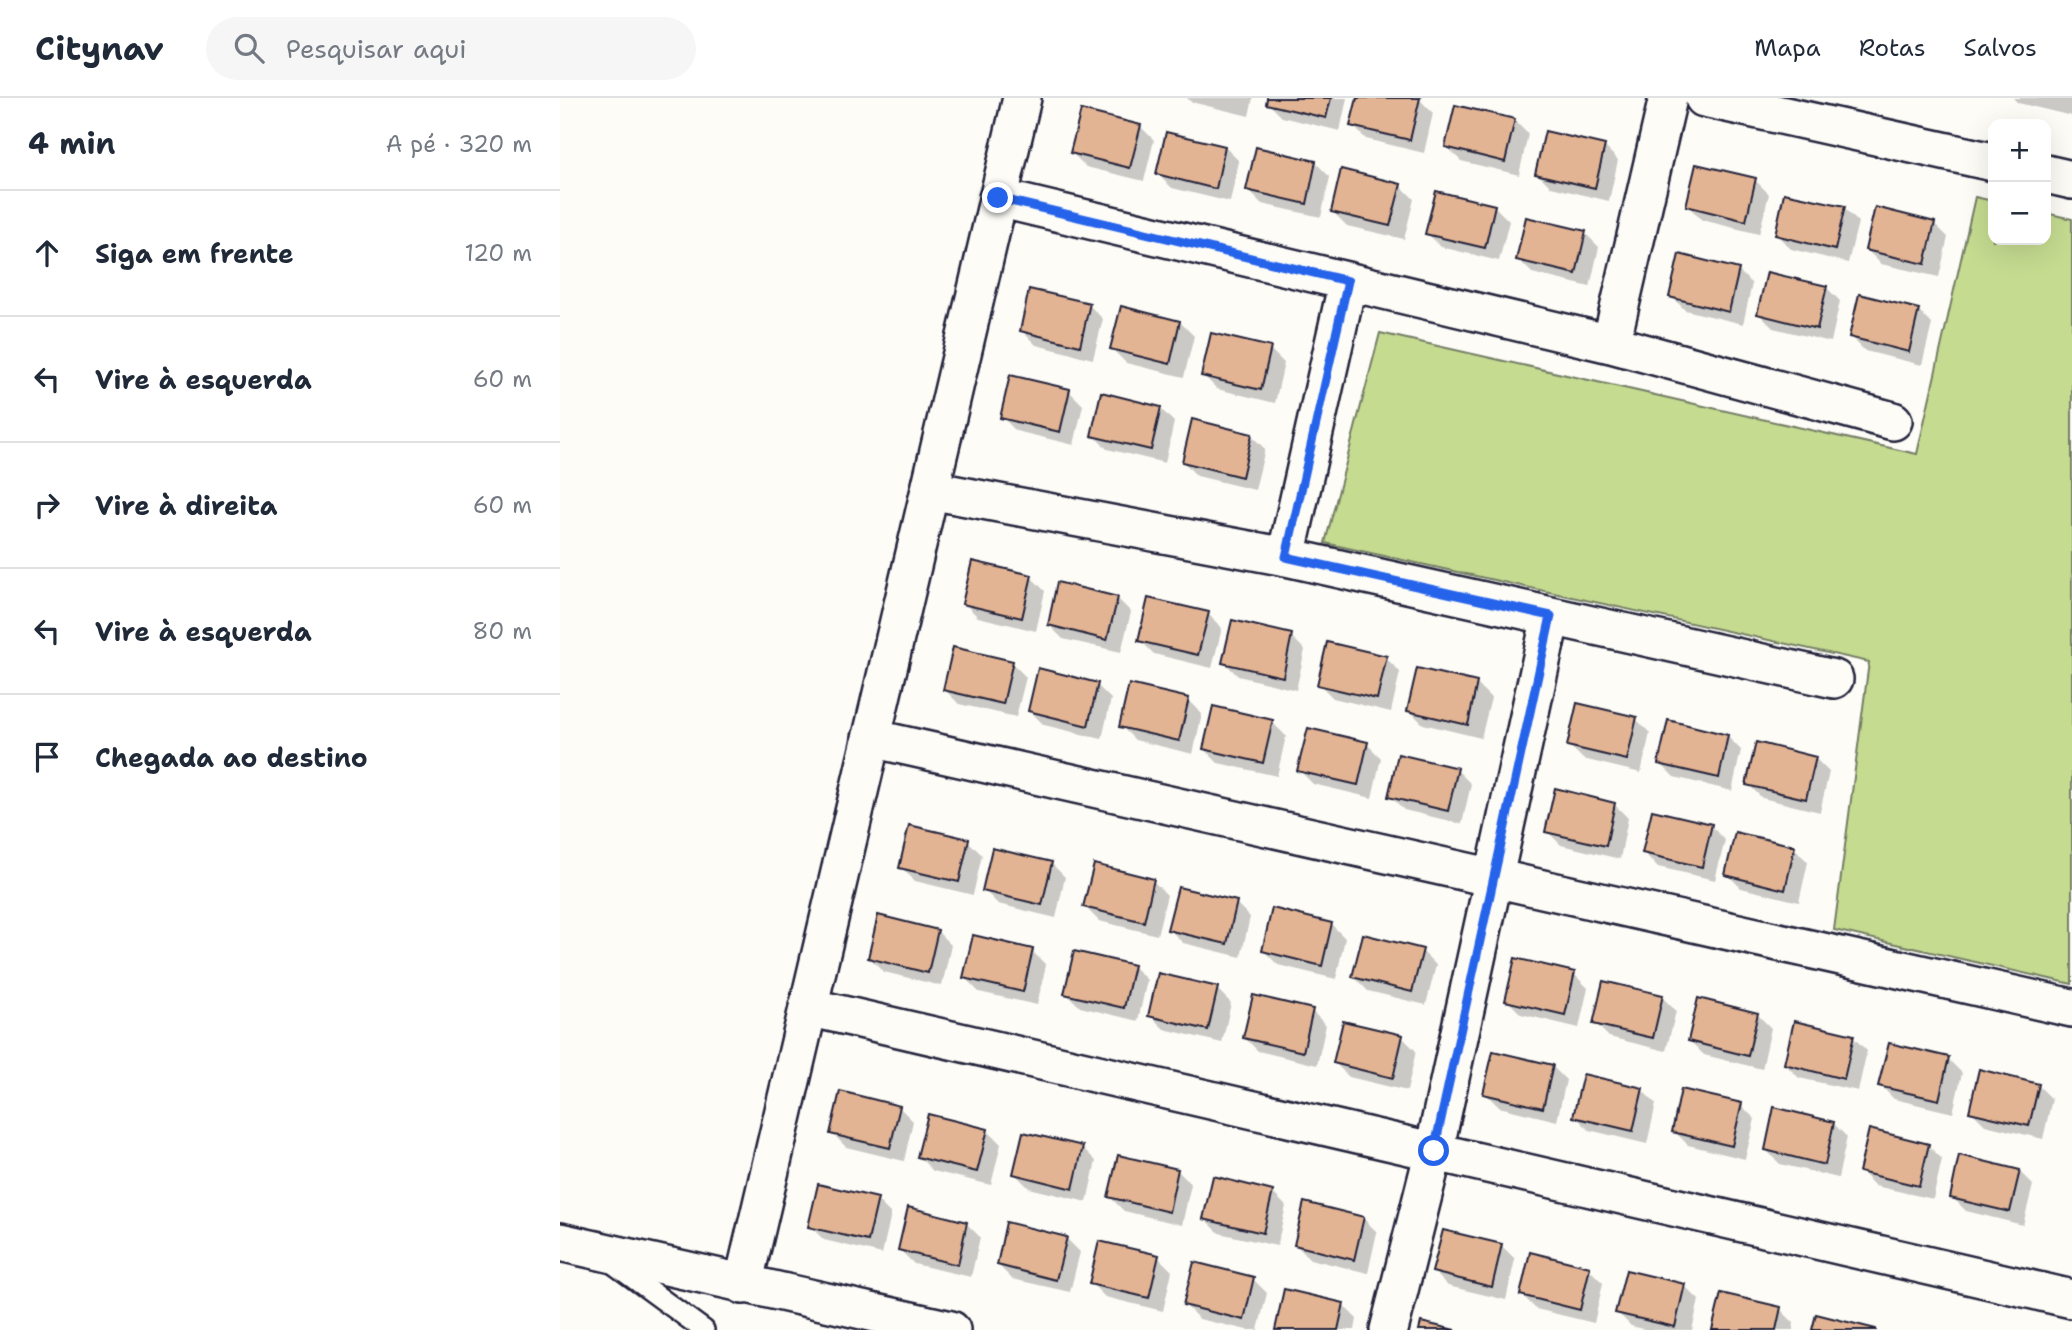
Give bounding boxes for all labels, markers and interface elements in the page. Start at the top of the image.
search box [206,17,696,80]
text: Citynav [35,26,164,71]
icon: search [230,29,268,67]
text: Pesquisar aqui [286,31,467,66]
text: Mapa [1754,32,1821,64]
text: Rotas [1859,32,1926,64]
text: Salvos [1964,32,2037,64]
map controls [1988,119,2051,245]
button: + [1988,119,2051,182]
text: 4 min [28,123,115,164]
text: A pé · 320 m [386,129,532,159]
route end [982,182,1013,213]
button: − [1988,182,2051,245]
icon: ahead [28,234,66,272]
text: Siga em frente [95,236,294,271]
text: 120 m [464,238,532,268]
icon: left [28,360,66,398]
text: Vire à esquerda [95,362,312,397]
text: 60 m [473,364,532,394]
icon: right [28,486,66,524]
text: Vire à direita [95,488,277,523]
text: 60 m [473,490,532,520]
icon: left [28,612,66,650]
text: Vire à esquerda [95,614,312,649]
text: 80 m [473,616,532,646]
icon: arrive [28,738,66,776]
text: Chegada ao destino [95,740,368,775]
route start [1418,1135,1449,1166]

